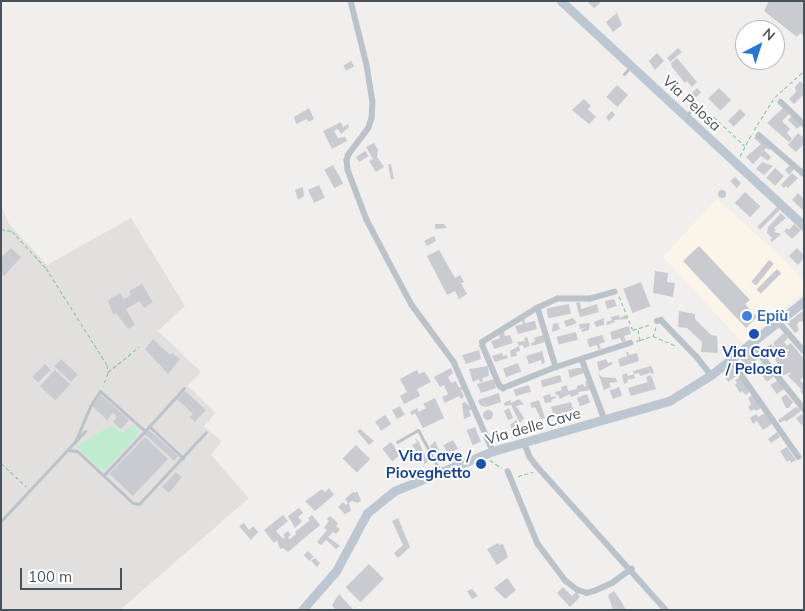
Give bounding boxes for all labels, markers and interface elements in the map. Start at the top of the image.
north arrow [735,20,785,70]
text: N [759,24,779,45]
street label: Via Pelosa [659,71,725,135]
place label: Epiù [757,307,788,325]
marker: Epiù [741,310,753,322]
marker: Via Cave / Pelosa [748,328,760,340]
place label: Via Cave / Pelosa [722,342,786,377]
street label: Via delle Cave [483,404,583,448]
place label: Via Cave / Pioveghetto [386,446,471,481]
marker: Via Cave / Pioveghetto [475,458,487,470]
scale bar [22,558,125,590]
text: 100 m [28,567,72,586]

